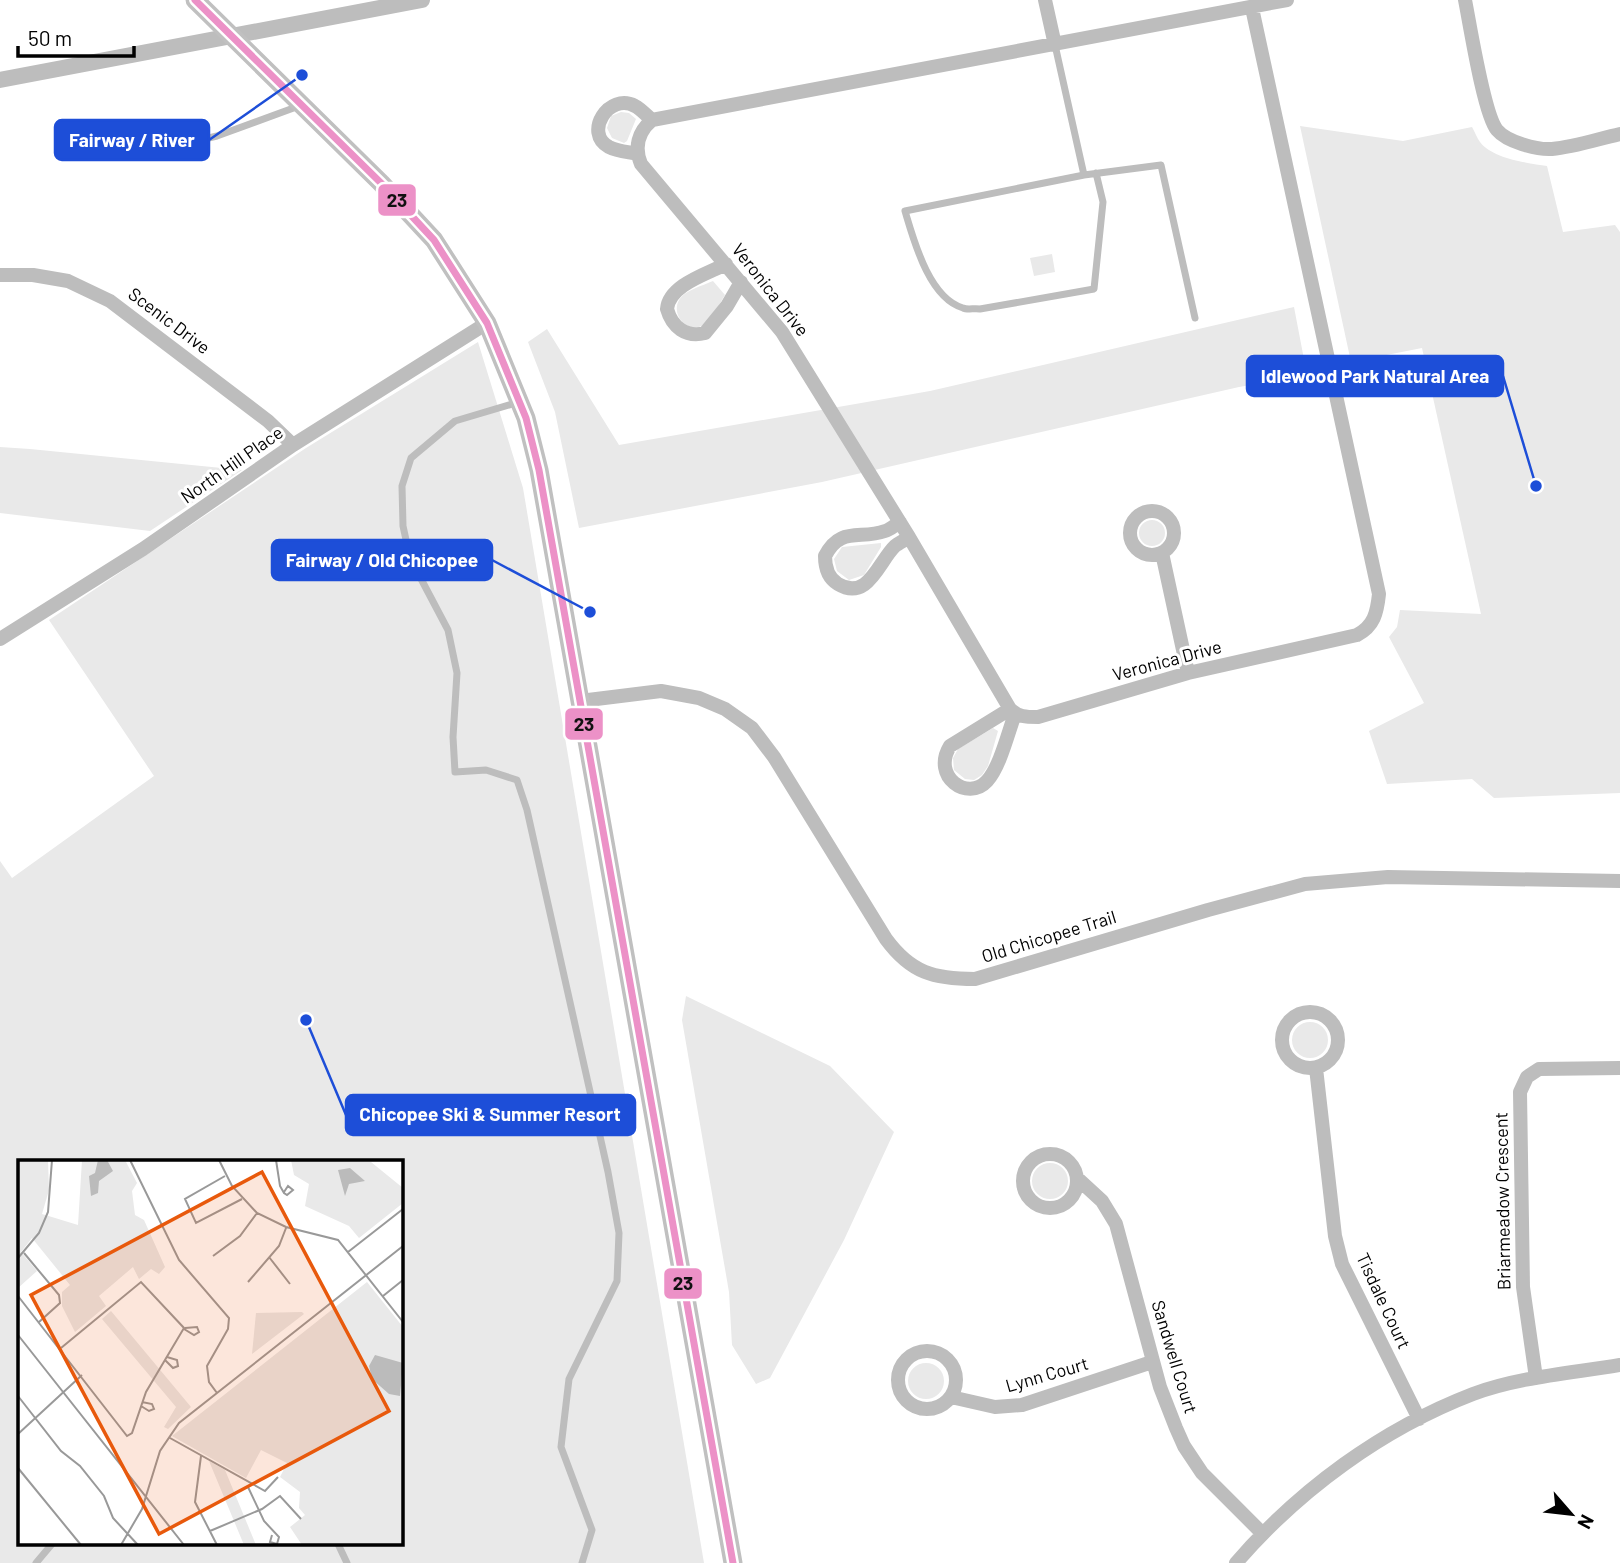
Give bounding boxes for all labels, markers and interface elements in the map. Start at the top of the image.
scale bar [18,14,133,58]
text: 50 m [28,25,72,50]
callout: Fairway / River [55,120,209,160]
text: Fairway / River [69,128,196,151]
line badge: 23 [377,183,417,217]
text: 23 [387,188,407,211]
street label: Veronica Drive [728,238,814,340]
street label: Scenic Drive [124,282,215,358]
callout: Idlewood Park Natural Area [1247,356,1503,396]
text: Idlewood Park Natural Area [1261,364,1489,387]
street label: North Hill Place [176,421,287,508]
callout: Fairway / Old Chicopee [272,540,492,580]
text: Fairway / Old Chicopee [286,548,478,571]
street label: Veronica Drive [1110,635,1224,685]
line badge: 23 [564,707,604,741]
text: 23 [574,712,594,735]
street label: Old Chicopee Trail [979,905,1119,967]
callout: Chicopee Ski & Summer Resort [346,1095,635,1135]
text: Chicopee Ski & Summer Resort [359,1102,621,1125]
street label: Briarmeadow Crescent [1489,1112,1515,1290]
inset map [18,1160,402,1546]
street label: Tisdale Court [1352,1249,1416,1352]
line badge: 23 [663,1267,703,1300]
text: 23 [673,1271,693,1294]
street label: Sandwell Court [1147,1298,1203,1416]
street label: Lynn Court [1003,1352,1091,1396]
north arrow [1536,1479,1606,1549]
text: N [1573,1511,1600,1533]

